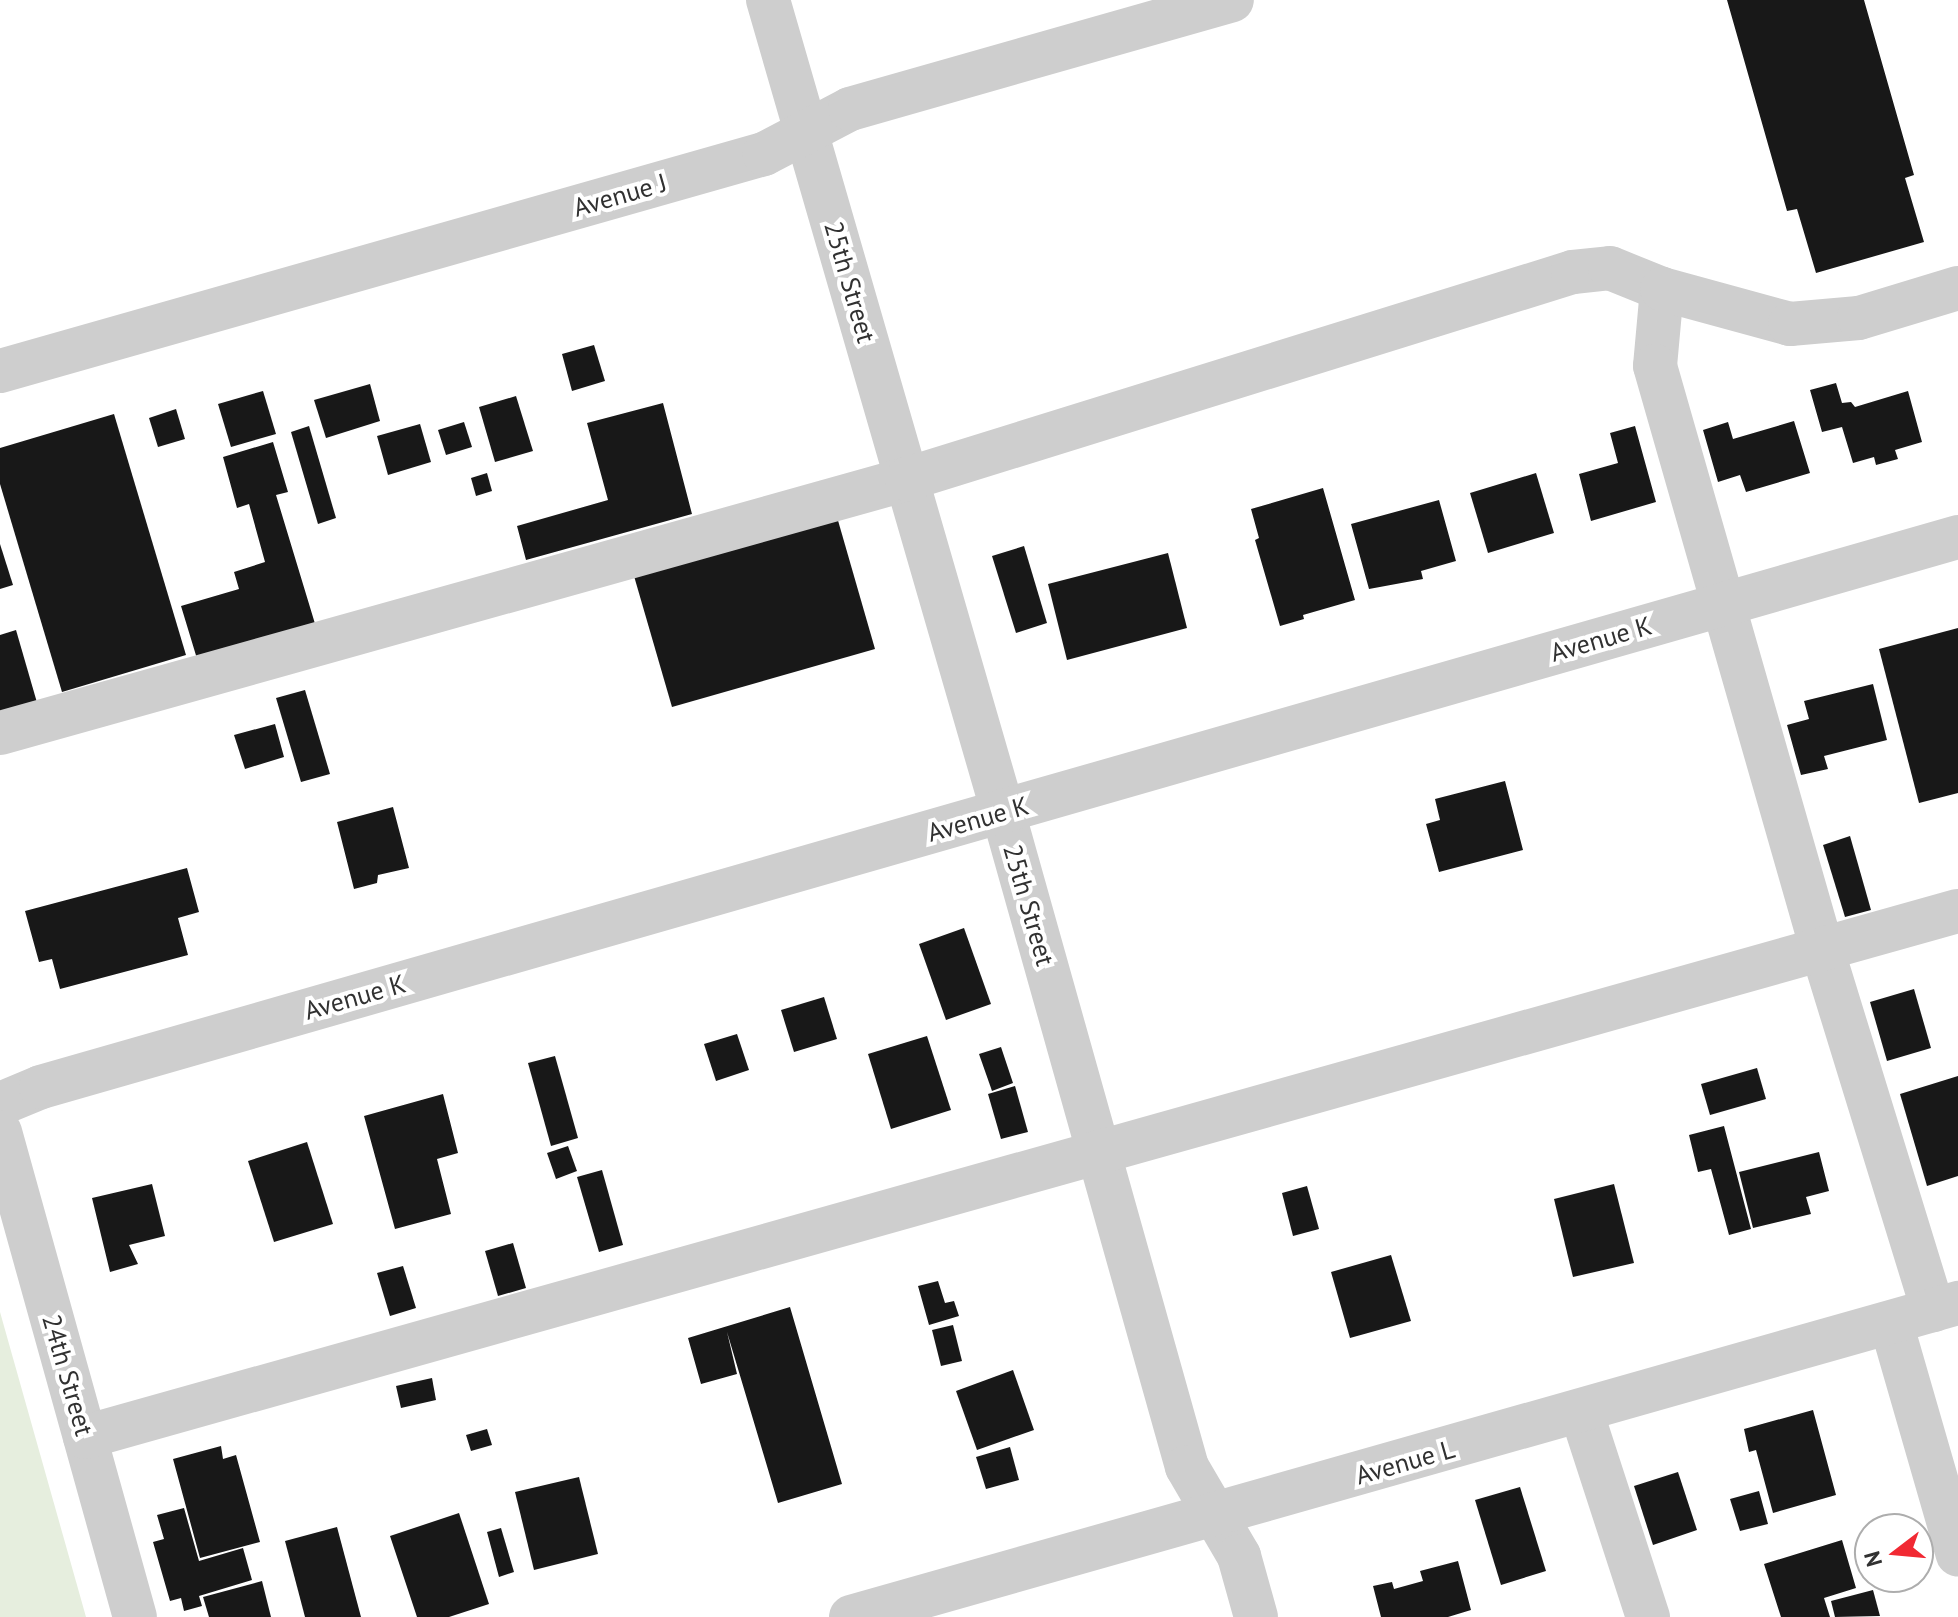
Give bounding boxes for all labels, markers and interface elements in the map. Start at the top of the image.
street label: Avenue J [570,167,670,223]
street label: 25th Street [818,218,882,346]
street label: Avenue K [1547,610,1655,668]
street label: Avenue K [924,790,1032,848]
street label: 25th Street [997,841,1061,969]
street label: Avenue K [301,968,409,1026]
street label: 24th Street [36,1311,100,1439]
street label: Avenue L [1352,1433,1458,1491]
north arrow [1854,1513,1934,1593]
text: N [1857,1548,1888,1570]

